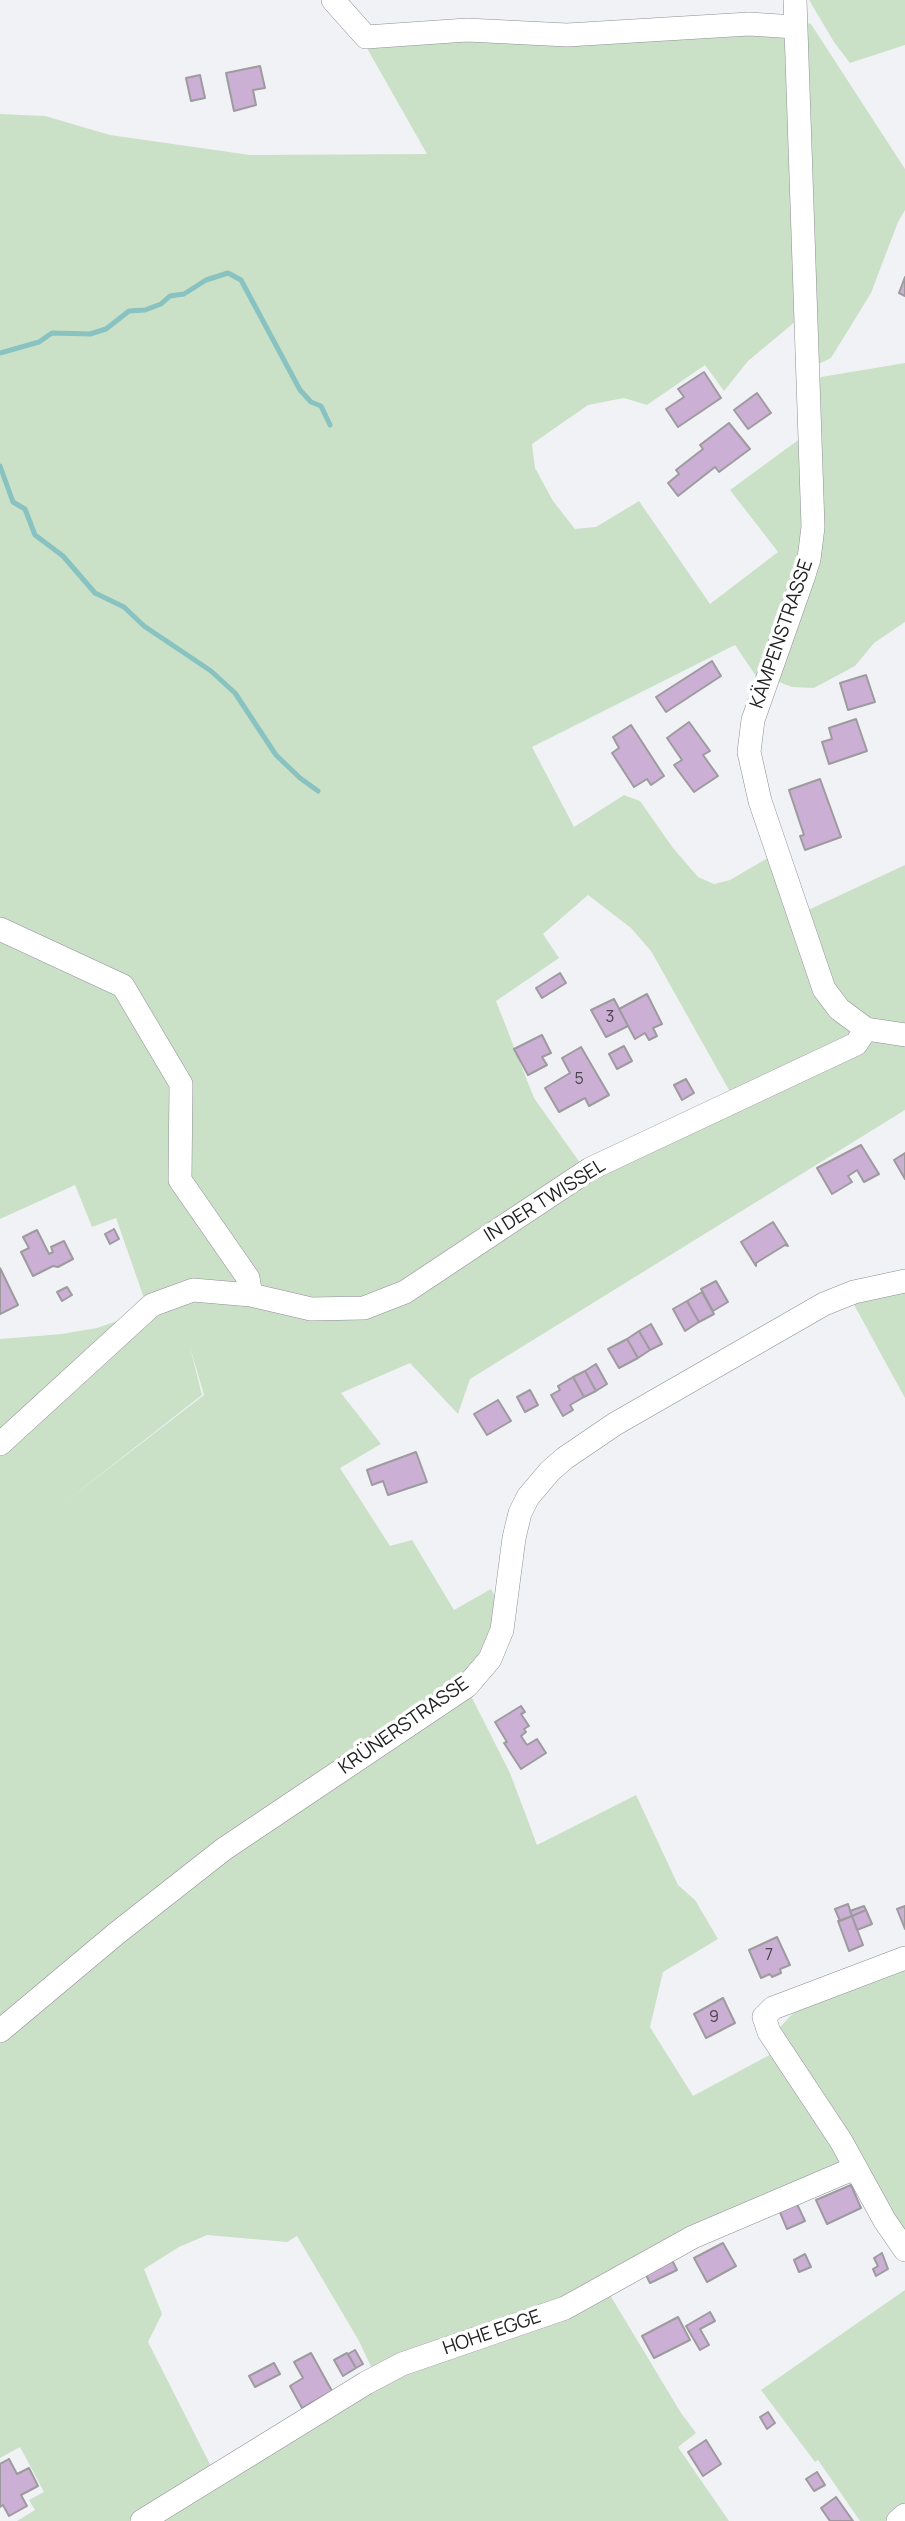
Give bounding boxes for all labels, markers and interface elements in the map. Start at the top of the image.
street label: KÄMPENSTRASSE [746,557,818,711]
house number: 3 [606,1008,614,1028]
house number: 5 [574,1070,584,1090]
street label: IN DER TWISSEL [480,1155,610,1247]
street label: KRÜNERSTRASSE [335,1673,473,1779]
house number: 7 [765,1946,773,1966]
house number: 9 [709,2008,719,2028]
street label: HOHE EGGE [440,2306,544,2360]

